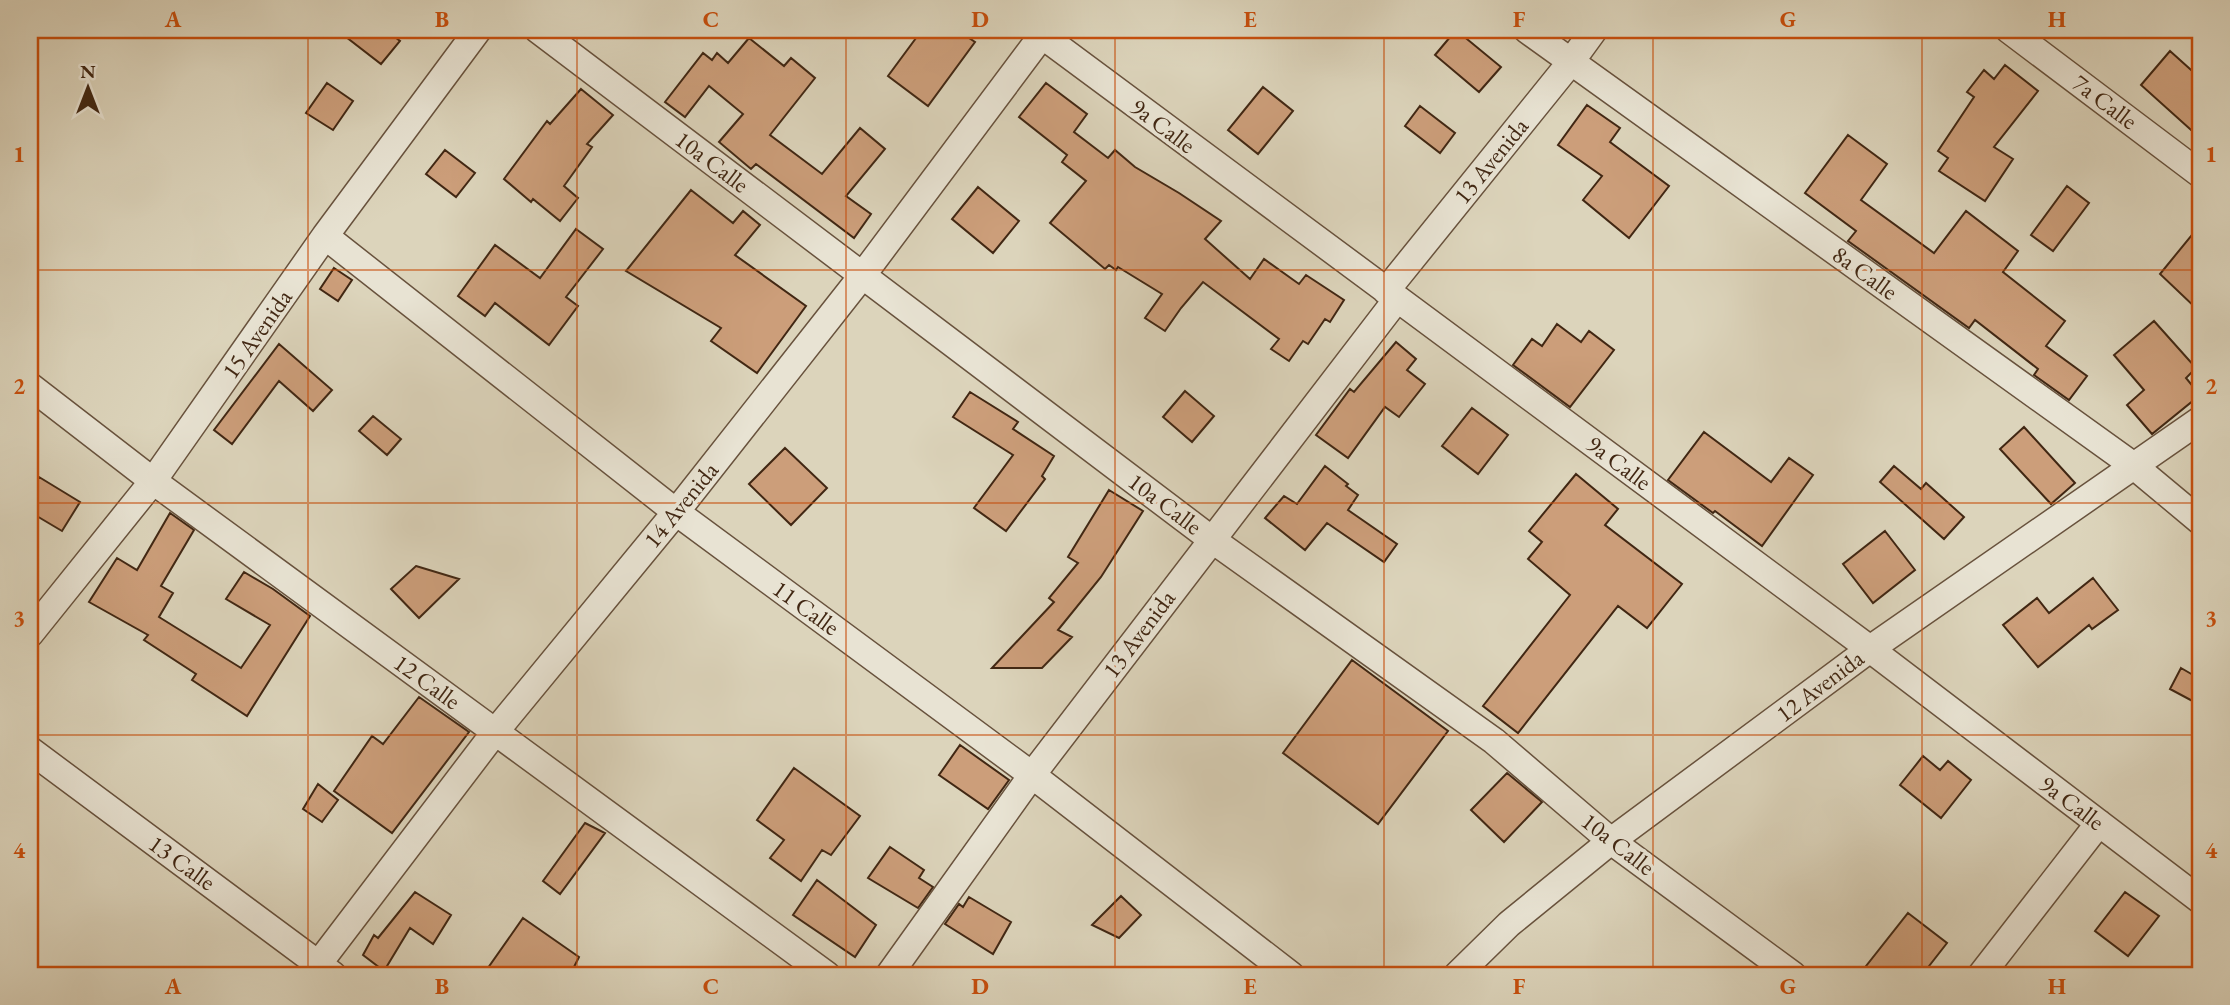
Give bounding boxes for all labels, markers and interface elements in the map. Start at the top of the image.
text: A [164,4,182,34]
text: B [435,4,449,34]
text: C [703,4,719,34]
text: D [971,4,989,34]
text: E [1243,4,1257,34]
text: F [1513,4,1526,34]
text: G [1780,4,1796,34]
text: H [2048,4,2066,34]
north arrow [52,52,122,122]
text: N [80,59,96,84]
street label: 7a Calle [2067,67,2144,136]
street label: 9a Calle [1125,91,1202,160]
street label: 13 Avenida [1446,111,1535,210]
street label: 10a Calle [669,124,756,200]
text: 1 [13,139,25,169]
text: 1 [2205,139,2217,169]
street label: 8a Calle [1826,238,1904,307]
street label: 15 Avenida [215,283,299,385]
text: 2 [13,371,25,401]
text: 2 [2205,371,2217,401]
street label: 9a Calle [1581,428,1658,497]
street label: 14 Avenida [636,455,725,554]
street label: 10a Calle [1122,466,1209,542]
street label: 11 Calle [767,573,846,642]
street label: 13 Avenida [1095,583,1182,684]
text: 3 [13,603,25,633]
text: 3 [2205,603,2217,633]
street label: 12 Avenida [1770,642,1870,729]
street label: 12 Calle [388,647,467,716]
street label: 9a Calle [2034,768,2111,837]
street label: 10a Calle [1575,805,1661,882]
street label: 13 Calle [143,828,222,897]
text: 4 [13,835,26,865]
text: 4 [2205,835,2218,865]
text: A [164,971,182,1001]
text: B [435,971,449,1001]
text: C [703,971,719,1001]
text: D [971,971,989,1001]
text: E [1243,971,1257,1001]
text: F [1513,971,1526,1001]
text: G [1780,971,1796,1001]
text: H [2048,971,2066,1001]

